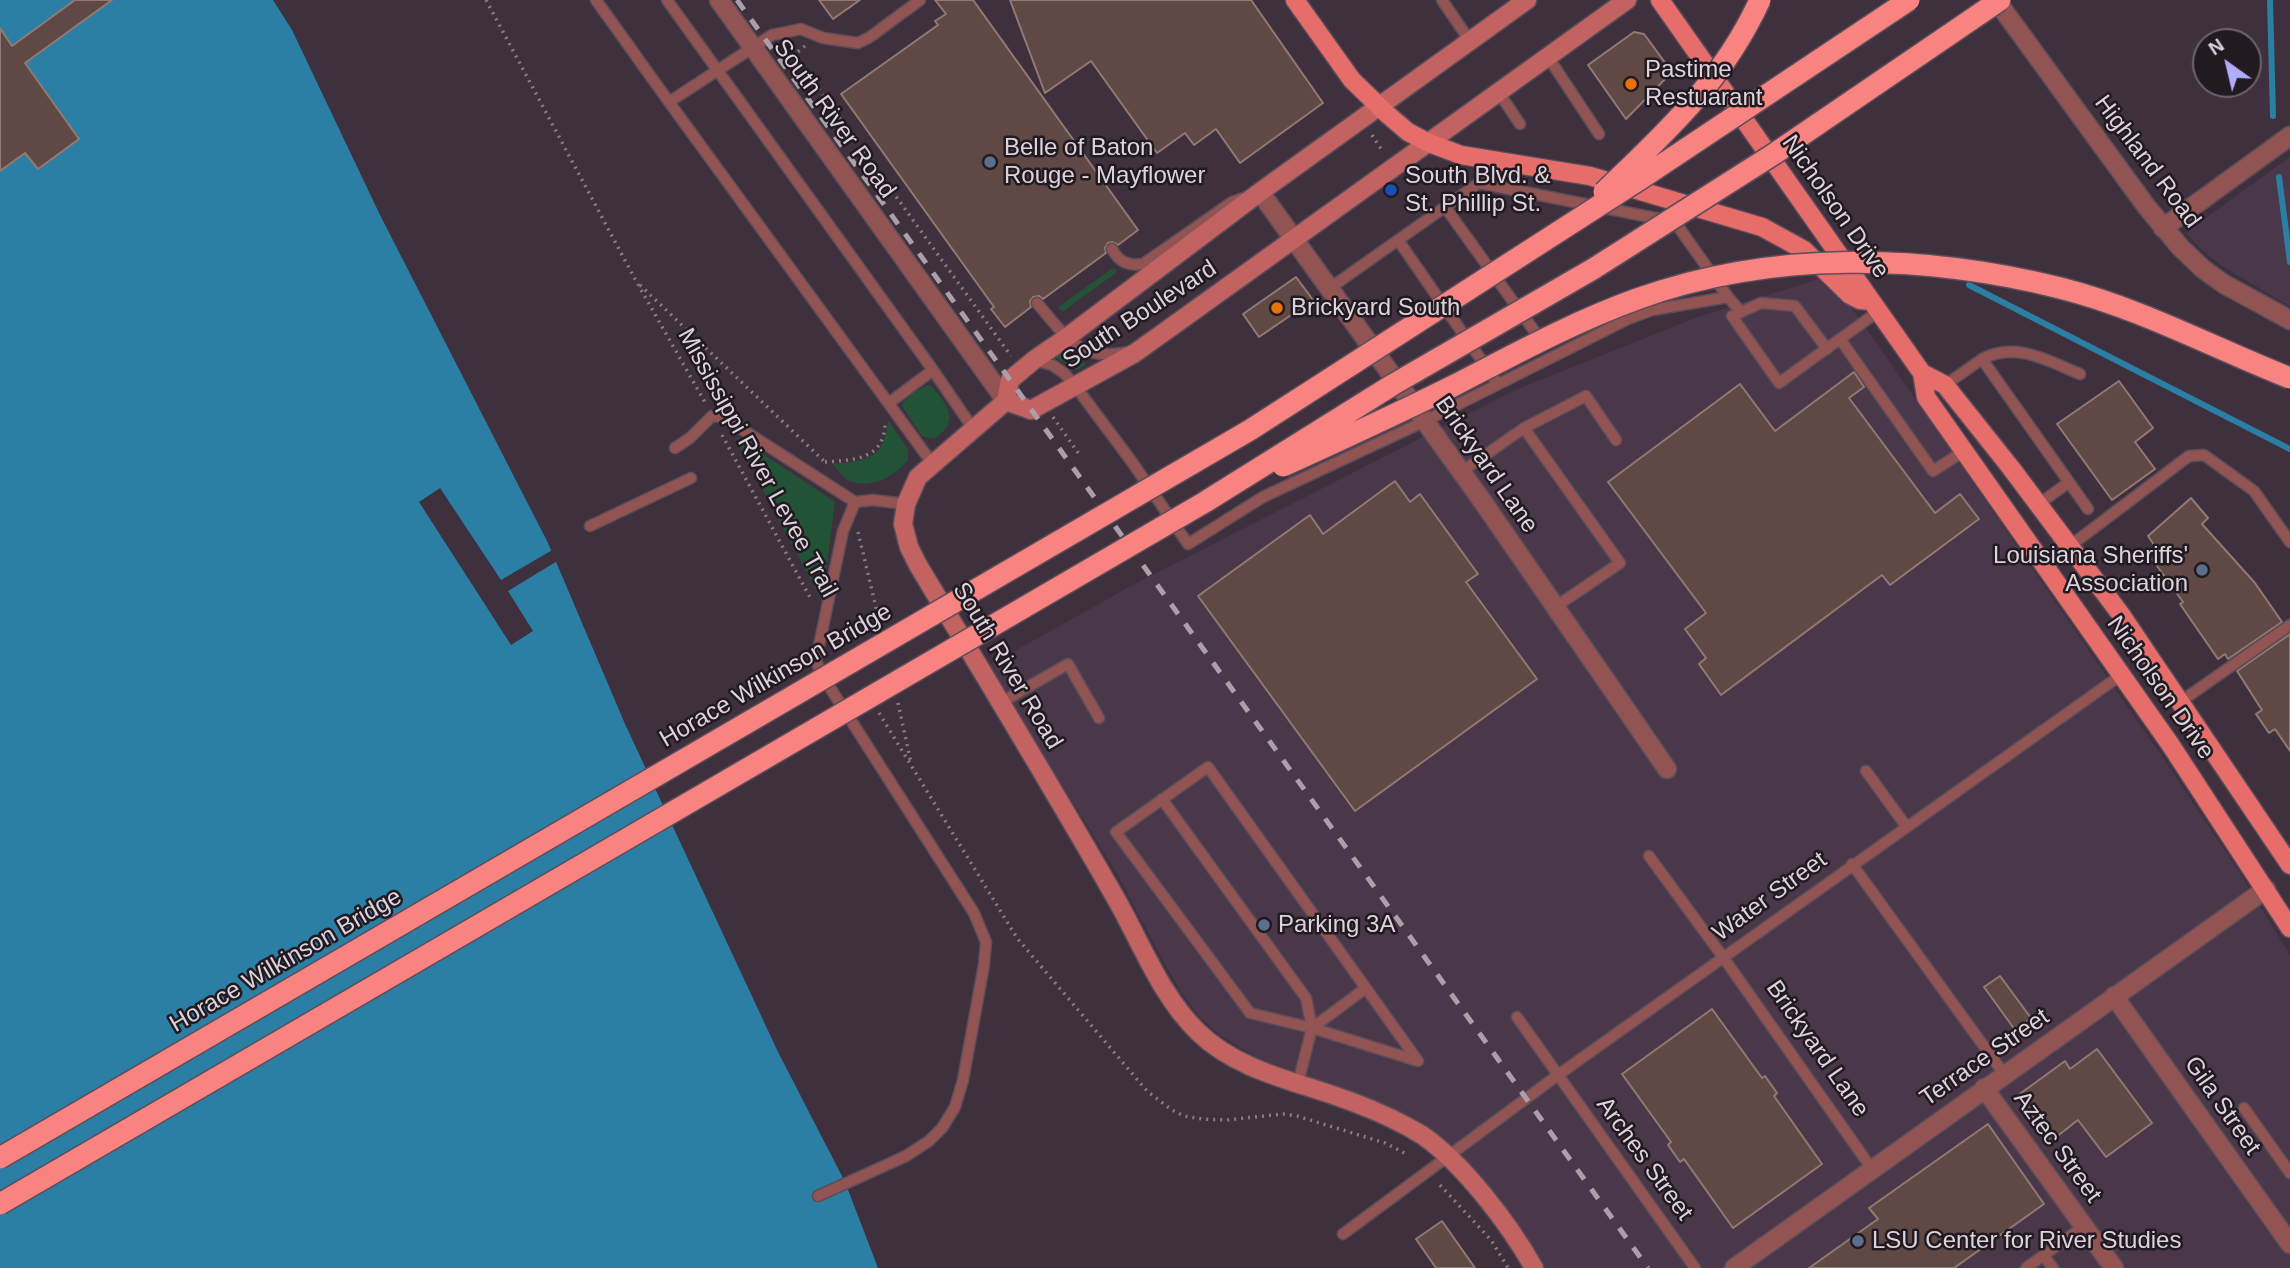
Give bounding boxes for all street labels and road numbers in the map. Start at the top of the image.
street label: South River Road [767,34,901,204]
street label: Highland Road [2088,90,2206,234]
street label: Nicholson Drive [1775,130,1895,284]
street label: South Boulevard [1058,255,1222,375]
street label: Mississippi River Levee Trail [671,323,843,603]
street label: Brickyard Lane [1428,391,1544,539]
street label: South River Road [946,577,1068,755]
street label: Horace Wilkinson Bridge [655,598,897,754]
street label: Nicholson Drive [2100,611,2220,765]
street label: Water Street [1707,846,1833,948]
street label: Horace Wilkinson Bridge [165,883,407,1039]
street label: Brickyard Lane [1759,975,1875,1123]
street label: Terrace Street [1915,1003,2055,1113]
street label: Gila Street [2178,1051,2266,1161]
street label: Aztec Street [2007,1086,2107,1208]
street label: Arches Street [1590,1092,1698,1226]

